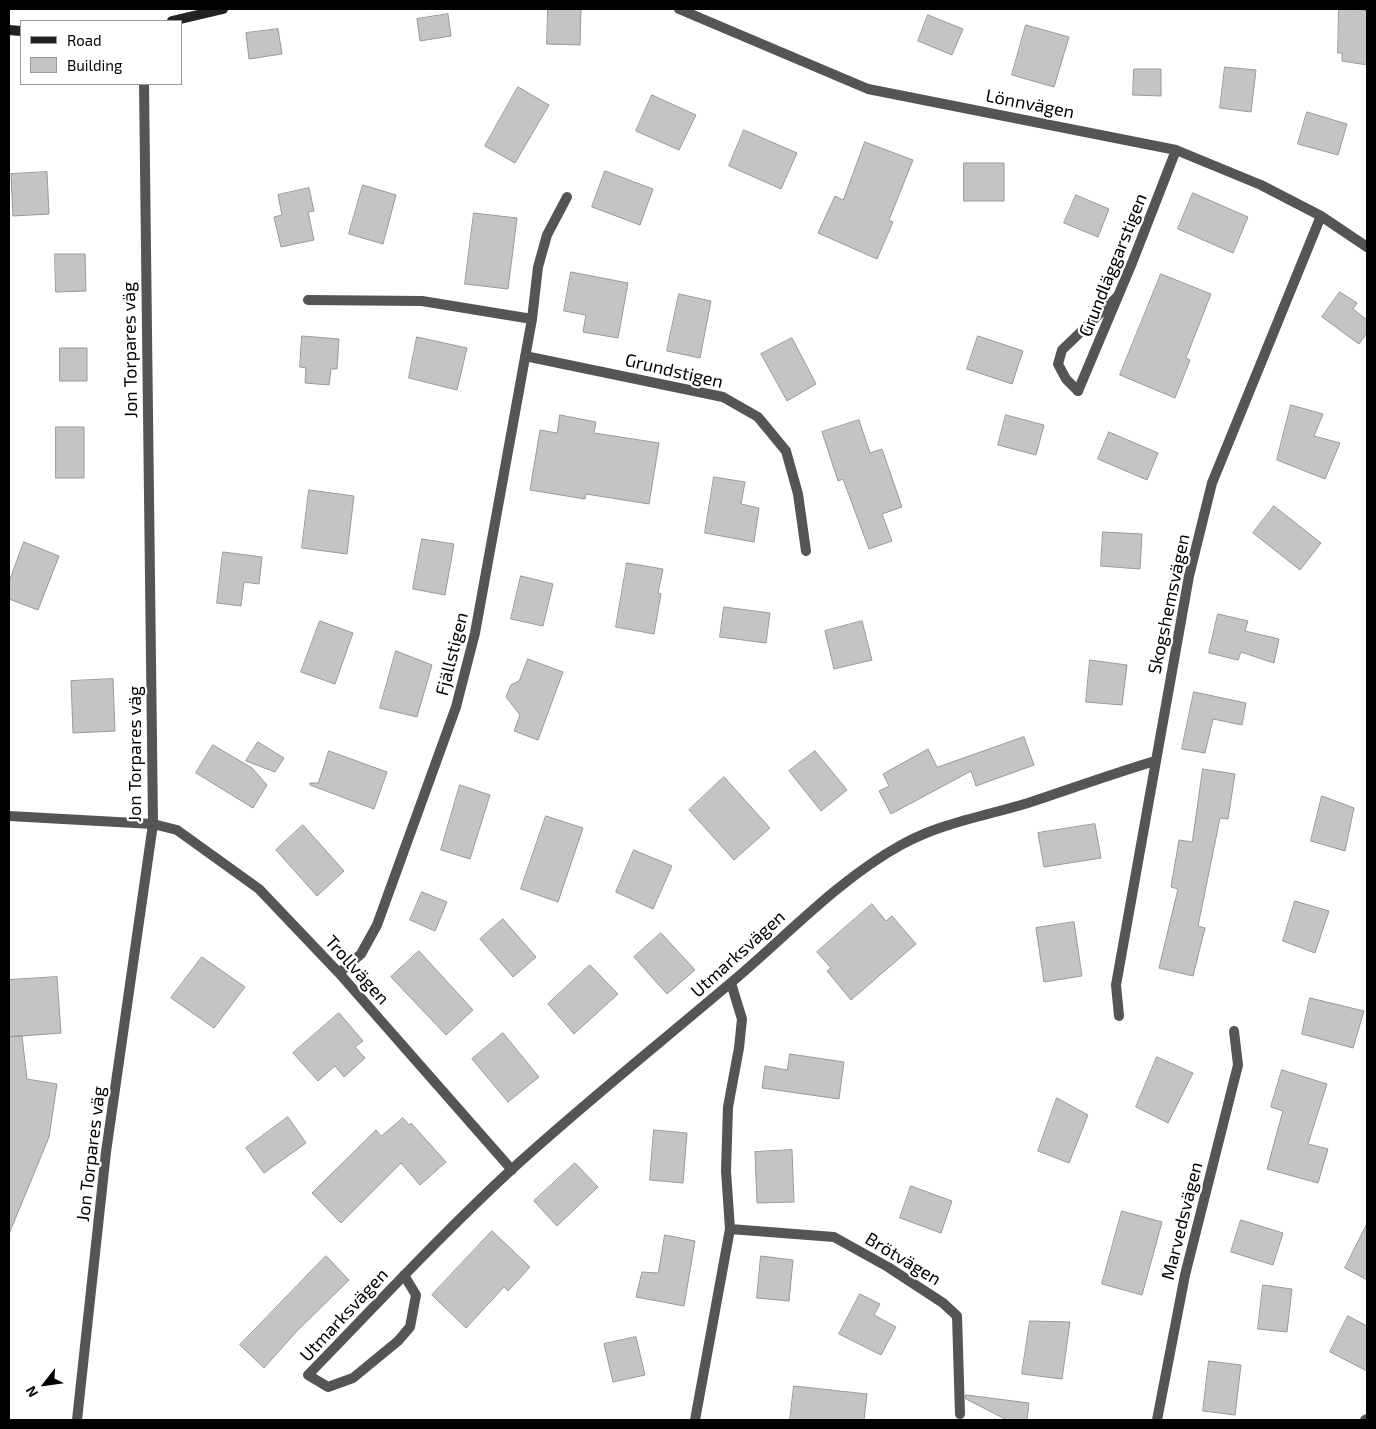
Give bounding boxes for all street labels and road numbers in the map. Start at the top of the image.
street label: Lönnvägen [984,85,1076,123]
street label: Grundläggarstigen [1074,190,1152,340]
street label: Jon Torpares väg [118,282,142,418]
street label: Grundstigen [623,349,725,393]
street label: Skogshemsvägen [1144,532,1194,676]
street label: Fjällstigen [431,610,473,698]
street label: Jon Torpares väg [124,686,146,822]
street label: Utmarksvägen [686,906,790,1002]
street label: Trollvägen [320,931,394,1009]
street label: Jon Torpares väg [72,1085,110,1223]
street label: Marvedsvägen [1157,1160,1207,1282]
street label: Brötvägen [861,1228,945,1290]
street label: Utmarksvägen [295,1264,393,1366]

